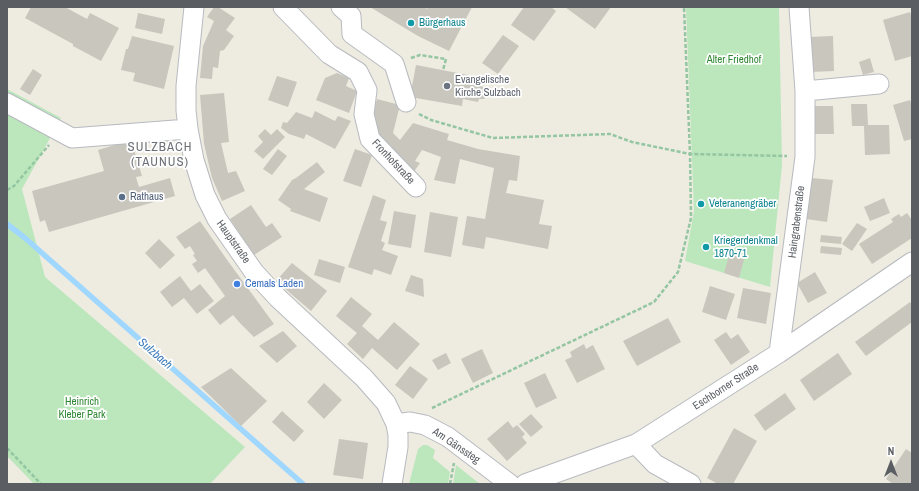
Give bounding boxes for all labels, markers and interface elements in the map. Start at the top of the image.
place label: Bürgerhaus [419,16,466,30]
marker: Bürgerhaus [406,18,416,28]
park label: Alter Friedhof [707,53,761,67]
place label: Evangelische Kirche Sulzbach [455,73,521,99]
marker: Evangelische Kirche Sulzbach [442,81,452,91]
street label: Fronhofstraße [369,137,417,187]
district label: SULZBACH (TAUNUS) [128,140,192,171]
street label: Haingrabenstraße [786,185,808,259]
place label: Rathaus [130,190,164,204]
marker: Rathaus [117,192,127,202]
place label: Veteranengräber [709,197,776,211]
marker: Veteranengräber [696,199,706,209]
street label: Hauptstraße [213,218,253,266]
place label: Kriegerdenkmal 1870-71 [714,234,778,260]
marker: Kriegerdenkmal 1870-71 [701,242,711,252]
place label: Cemals Laden [245,277,303,291]
marker: Cemals Laden [232,279,242,289]
water label: Sulzbach [135,335,175,373]
street label: Eschborner Straße [691,361,761,413]
park label: Heinrich Kleber Park [58,395,106,421]
street label: Am Gänssteg [430,425,482,467]
north arrow [871,443,911,483]
text: N [888,444,894,458]

